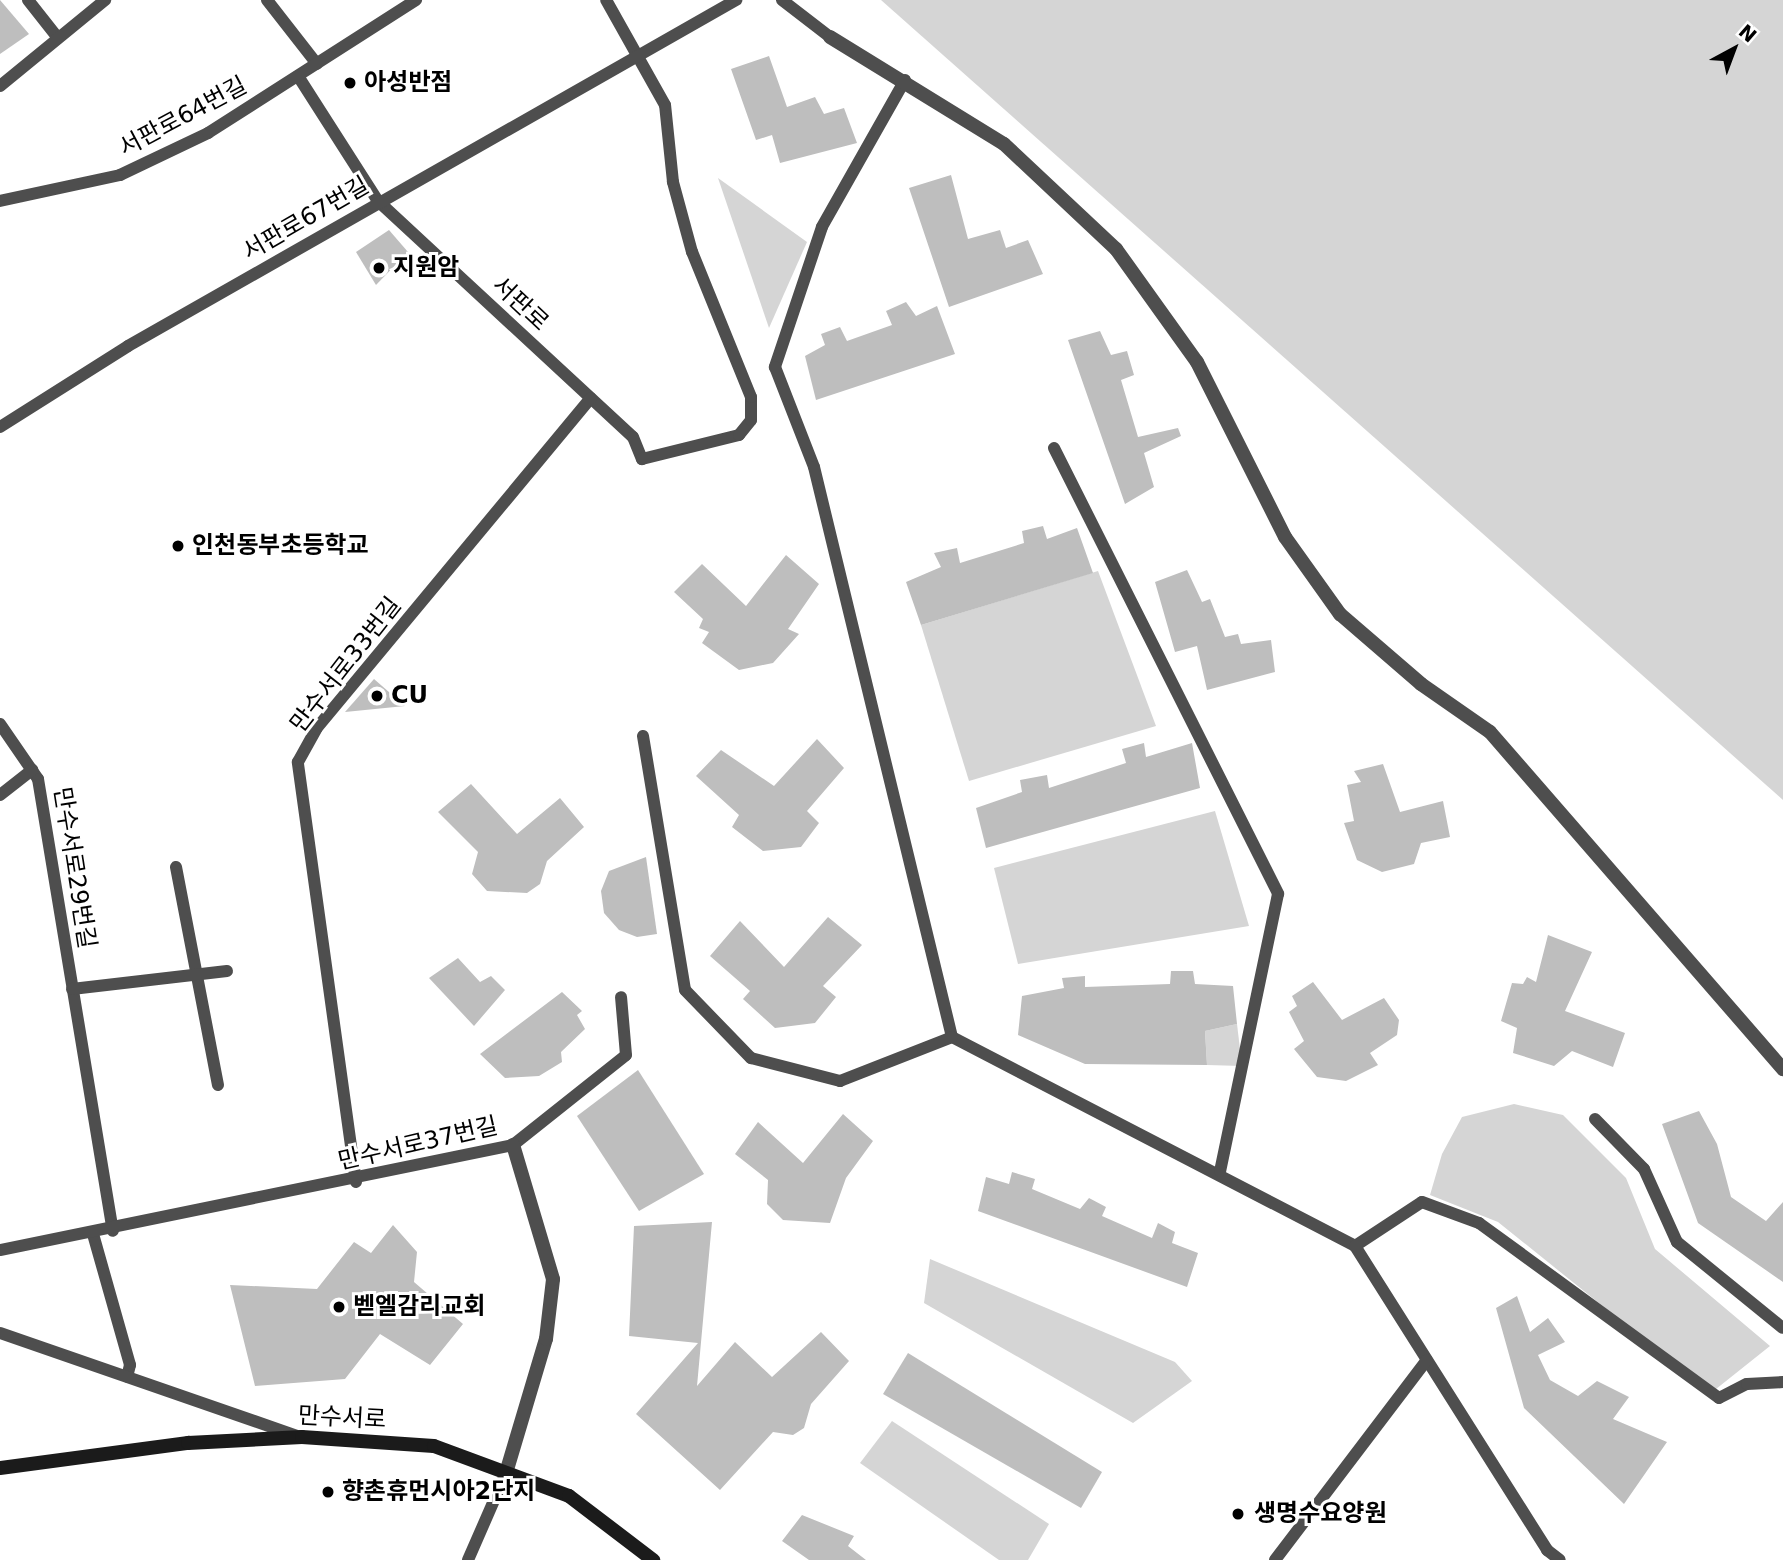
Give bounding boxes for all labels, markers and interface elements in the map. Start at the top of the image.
north arrow [1699,14,1769,84]
text: N [1735,20,1761,47]
place label: 아성반점 [364,69,452,97]
street label: 서판로64번길 [114,71,252,163]
marker: 아성반점 [342,75,358,91]
street label: 서판로67번길 [238,171,374,267]
place label: 지원암 [393,254,459,282]
marker: 지원암 [371,260,387,276]
street label: 서판로 [486,271,554,337]
place label: 인천동부초등학교 [192,532,369,560]
marker: 인천동부초등학교 [170,538,186,554]
street label: 만수서로33번길 [284,592,408,738]
place label: CU [391,682,428,710]
marker: CU [369,688,385,704]
street label: 만수서로29번길 [47,785,101,951]
street label: 만수서로37번길 [335,1112,501,1176]
place label: 벧엘감리교회 [353,1293,485,1321]
marker: 벧엘감리교회 [331,1299,347,1315]
street label: 만수서로 [297,1401,387,1435]
place label: 향촌휴먼시아2단지 [342,1478,535,1506]
marker: 향촌휴먼시아2단지 [320,1484,336,1500]
place label: 생명수요양원 [1254,1500,1386,1528]
marker: 생명수요양원 [1228,1504,1248,1524]

